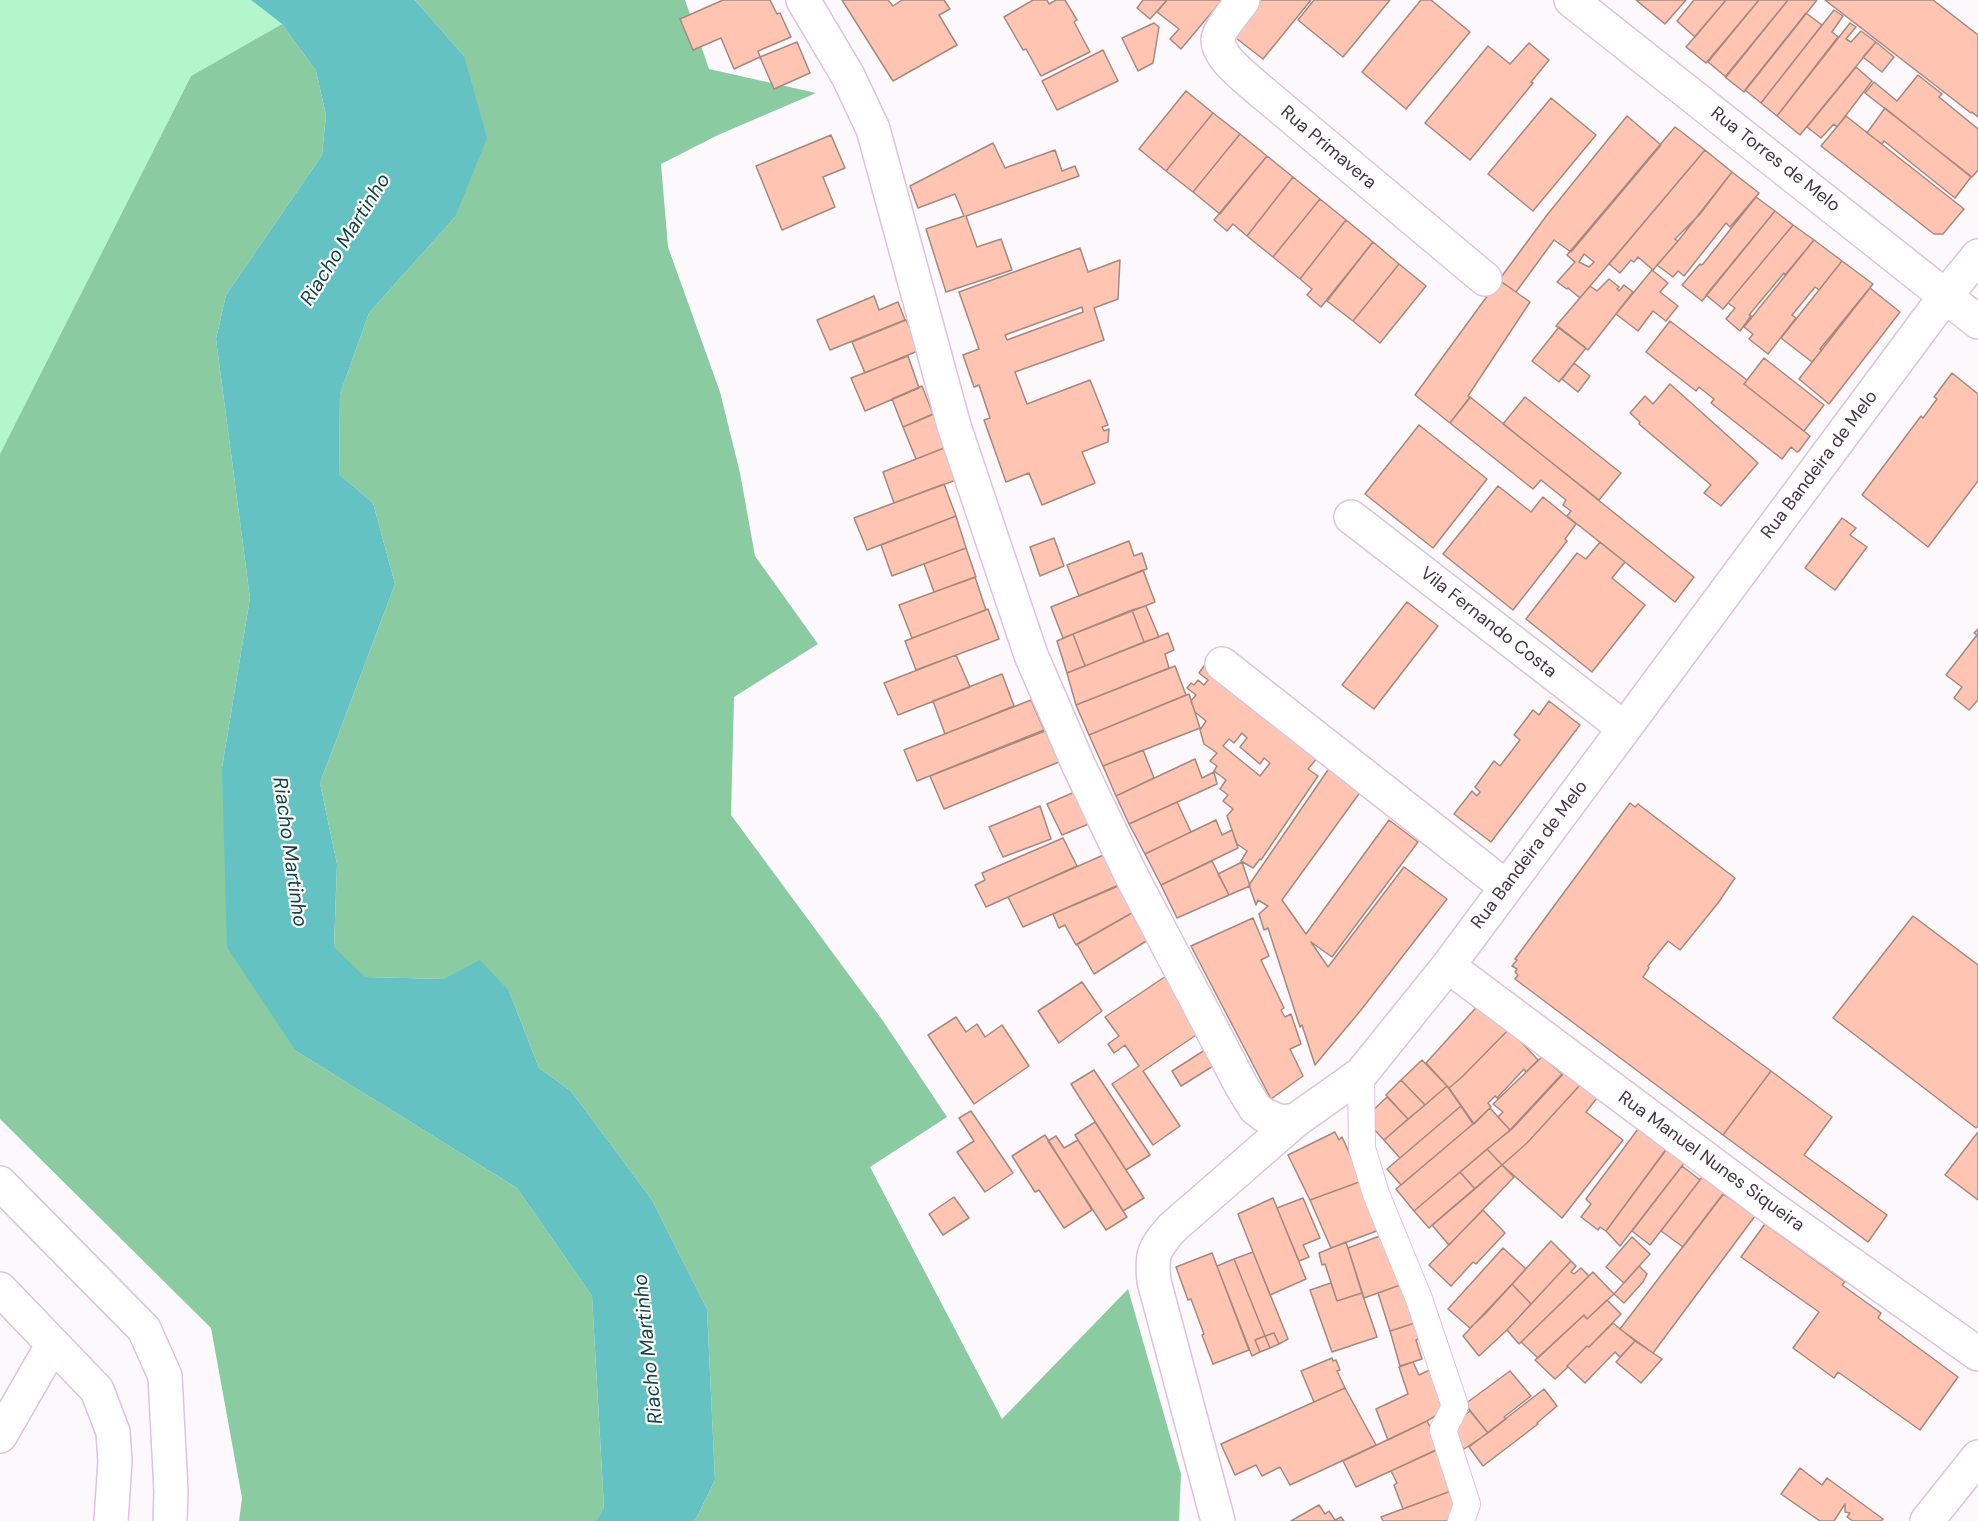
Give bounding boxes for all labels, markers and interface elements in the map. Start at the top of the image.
street label: Rua Primavera [1276,102,1380,194]
street label: Rua Torres de Melo [1706,103,1844,217]
water label: Riacho Martinho [296,170,396,310]
street label: Rua Bandeira de Melo [1757,387,1883,543]
street label: Vila Fernando Costa [1415,563,1561,683]
water label: Riacho Martinho [267,776,311,928]
street label: Rua Bandeira de Melo [1467,777,1593,933]
street label: Rua Manuel Nunes Siqueira [1614,1087,1808,1237]
water label: Riacho Martinho [629,1273,669,1425]

